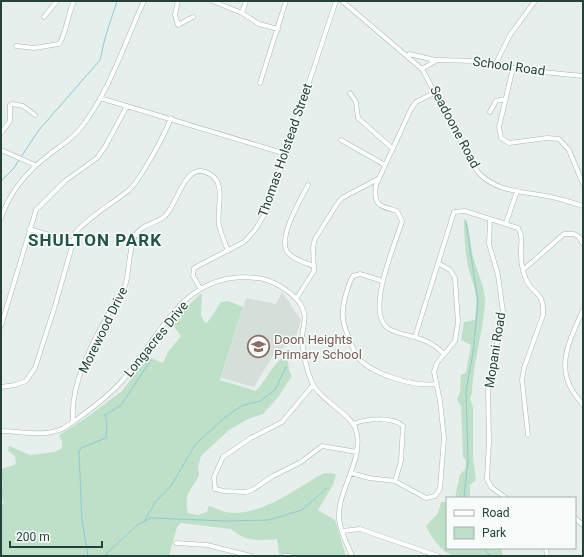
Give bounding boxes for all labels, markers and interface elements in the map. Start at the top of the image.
street label: School Road [472,54,546,78]
street label: Thomas Holstead Street [255,81,315,219]
street label: Seadoone Road [427,83,483,171]
district label: SHULTON PARK [28,230,162,250]
street label: Morewood Drive [76,284,130,376]
street label: Longacres Drive [121,298,191,380]
street label: Mopani Road [482,311,508,389]
place label: Doon Heights Primary School [274,332,362,362]
school or university icon: Doon Heights Primary School [245,333,271,359]
legend [446,497,576,549]
text: Road [482,506,510,520]
scale bar [10,523,102,549]
text: Park [482,526,507,540]
text: 200 m [16,530,50,544]

